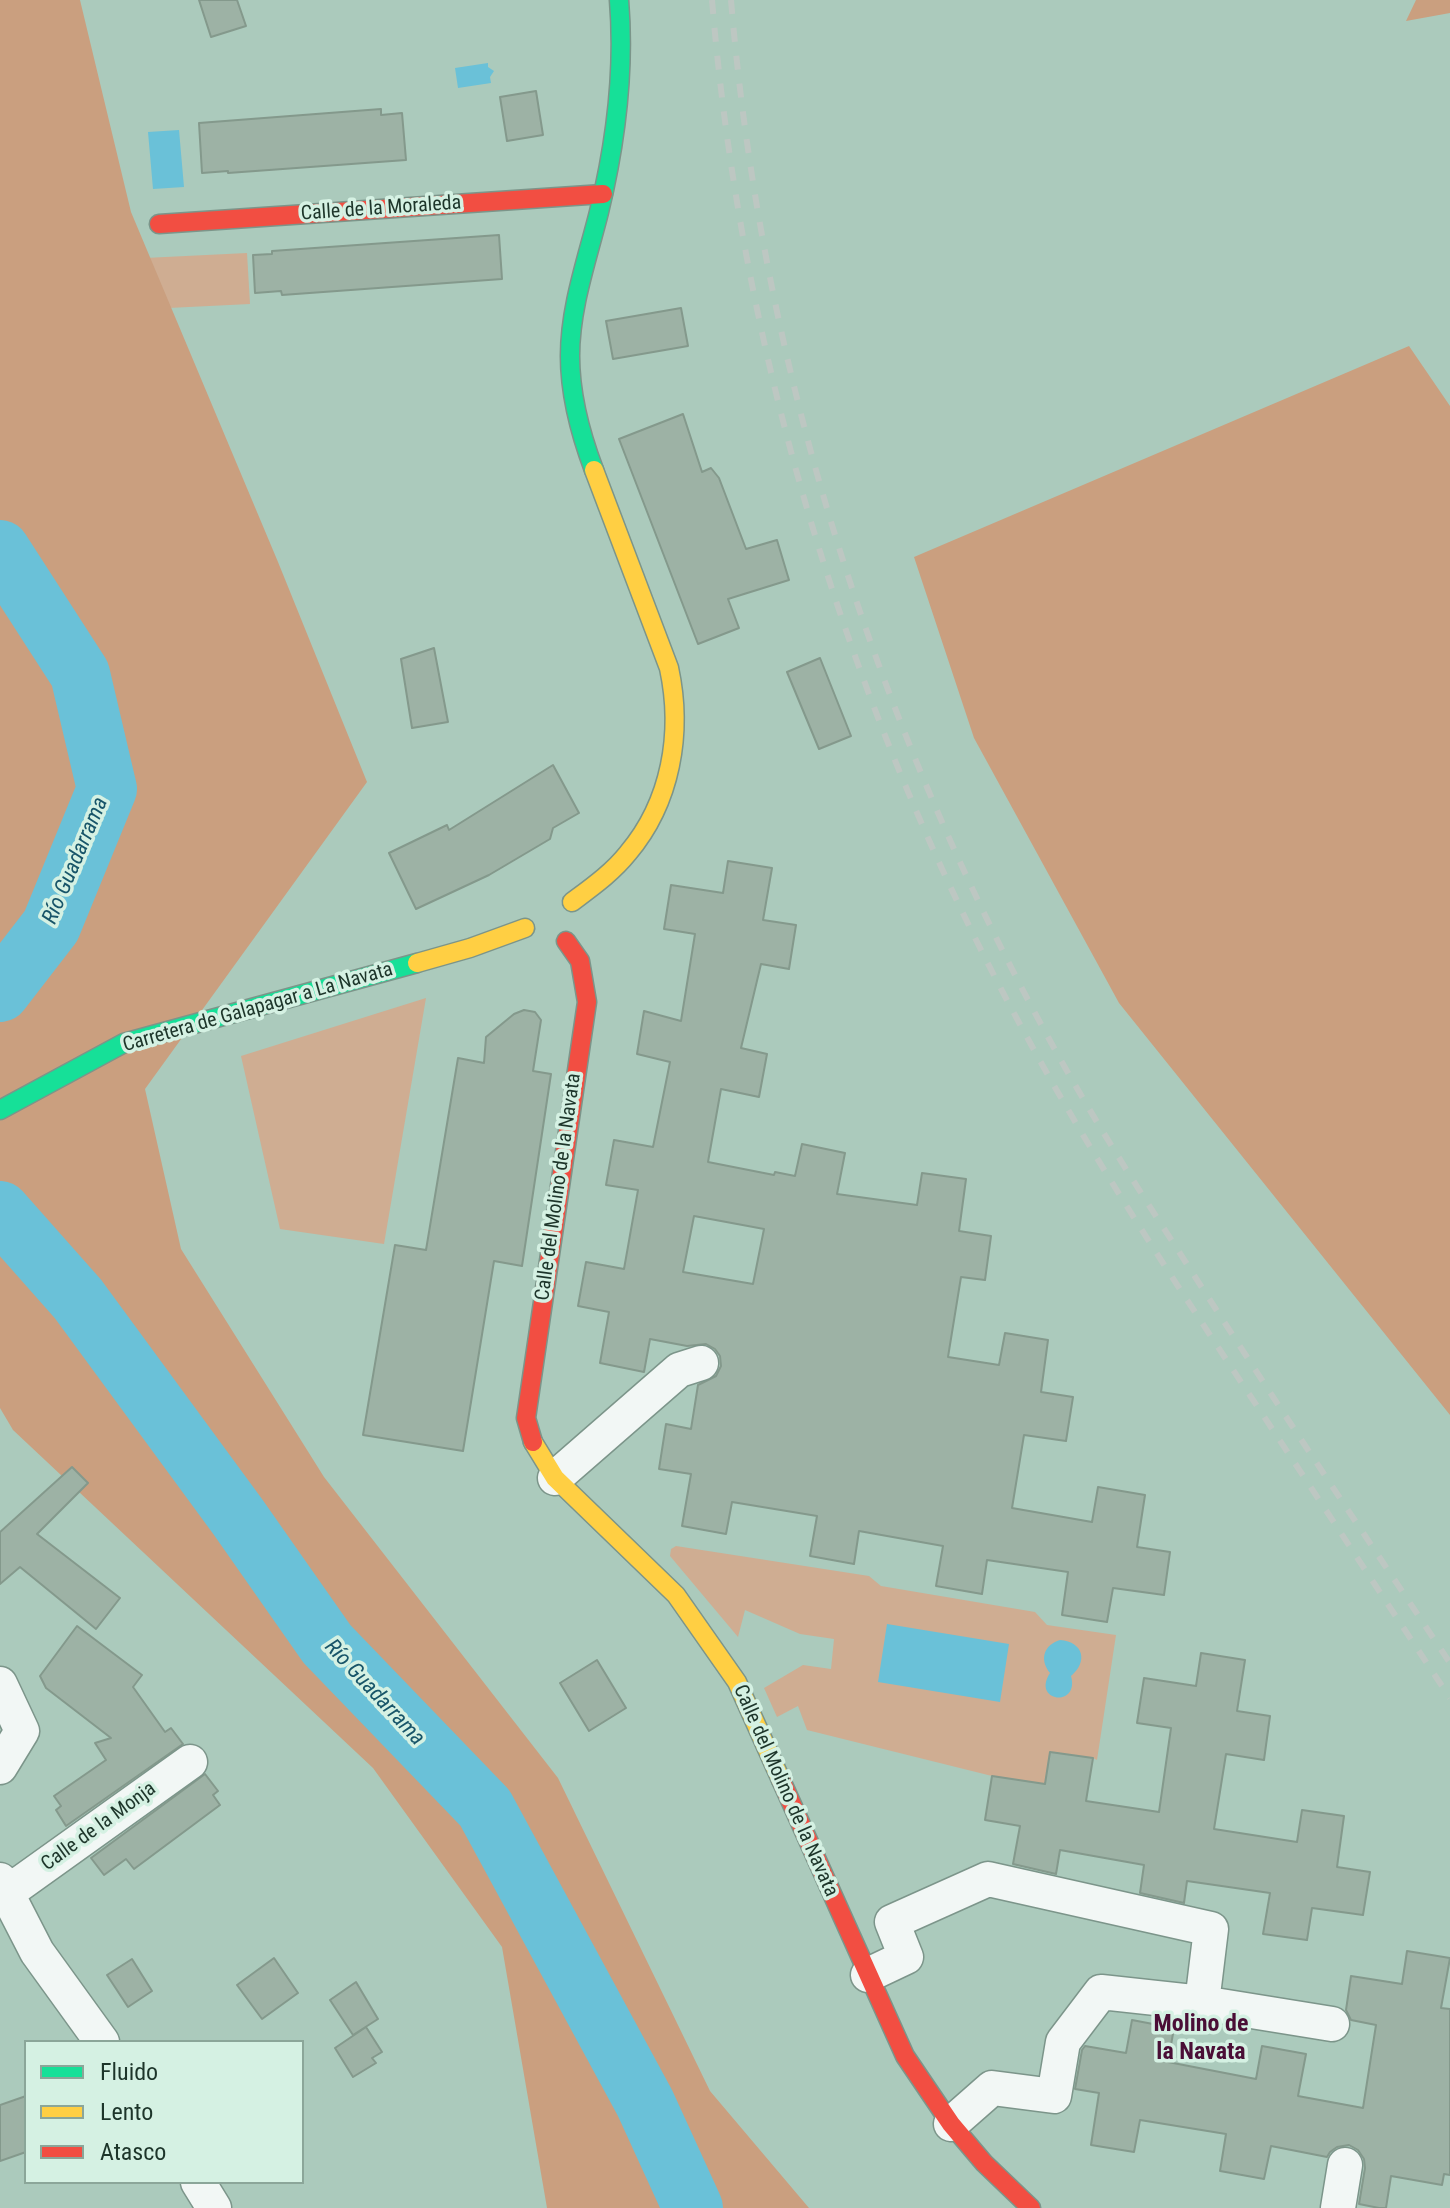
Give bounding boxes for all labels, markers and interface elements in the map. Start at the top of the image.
street label: Calle de la Moraleda [300,191,462,227]
water label: Río Guadarrama [37,794,115,928]
street label: Carretera de Galapagar a La Navata [120,958,396,1058]
street label: Calle del Molino de la Navata [531,1072,587,1302]
water label: Río Guadarrama [318,1635,430,1751]
street label: Calle del Molino de la Navata [727,1681,843,1901]
street label: Calle de la Monja [37,1777,161,1877]
district label: Molino de la Navata [1154,2011,1248,2067]
legend [24,2040,304,2184]
text: Fluido [100,2058,158,2086]
text: Lento [100,2098,153,2126]
text: Atasco [100,2138,166,2166]

